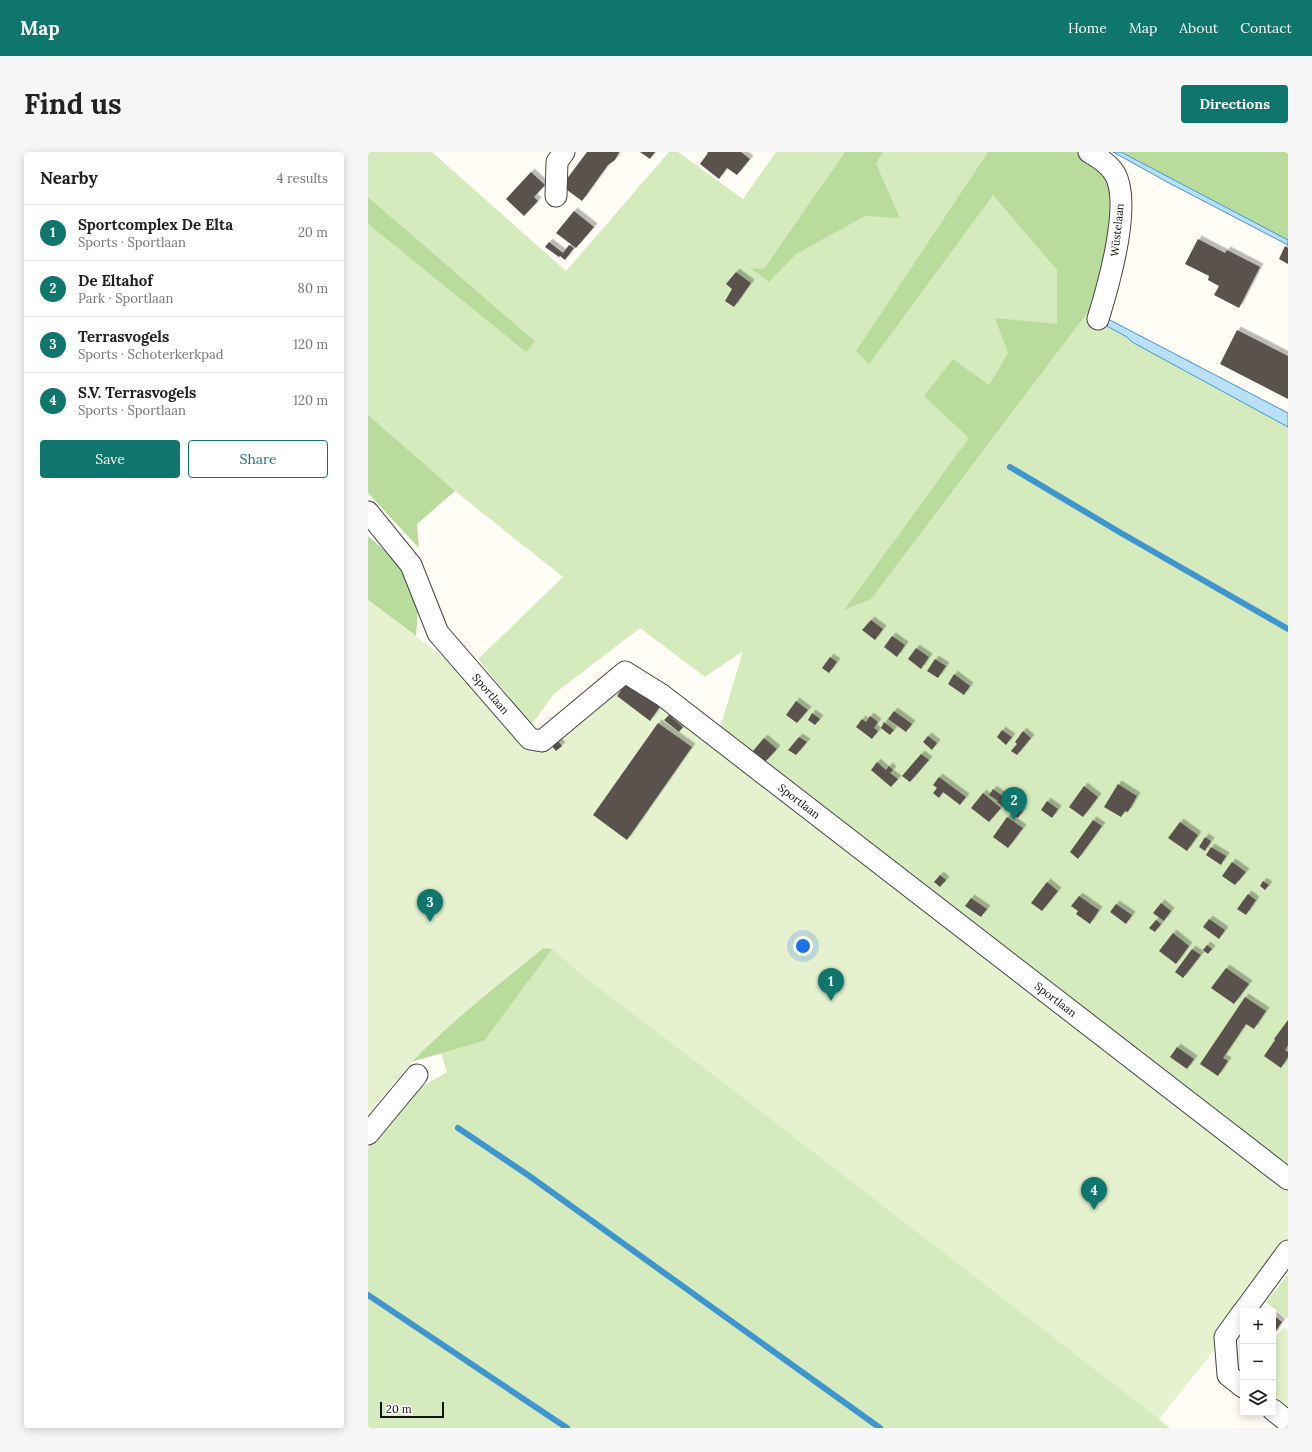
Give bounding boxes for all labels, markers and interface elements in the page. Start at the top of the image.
text: Map [20,16,60,40]
text: Home [1068,19,1107,37]
text: Map [1129,19,1157,37]
text: About [1179,19,1218,37]
text: Contact [1240,19,1292,37]
button: Directions [1181,85,1288,123]
text: Find us [24,86,122,122]
text: Nearby [40,167,98,189]
text: 4 results [277,170,328,187]
street label: Wüstelaan [1107,202,1127,257]
text: Sportcomplex De Elta [78,215,233,234]
text: 1 [50,224,56,241]
text: 20 m [298,224,328,241]
text: Sports · Sportlaan [78,234,186,251]
text: De Eltahof [78,271,153,290]
text: 2 [50,280,56,297]
text: 80 m [298,280,328,297]
text: Park · Sportlaan [78,290,173,307]
text: Terrasvogels [78,327,169,346]
text: 3 [49,336,57,353]
text: 120 m [293,336,328,353]
text: Sports · Schoterkerkpad [78,346,224,363]
text: S.V. Terrasvogels [78,383,196,402]
text: 4 [49,392,57,409]
text: 120 m [293,392,328,409]
text: Sports · Sportlaan [78,402,186,419]
button: Save [40,440,180,478]
button: Share [188,440,328,478]
street label: Sportlaan [469,671,512,717]
street label: Sportlaan [776,781,823,822]
pin: 2 [1001,787,1027,820]
pin: 3 [417,889,443,922]
your location [793,936,813,956]
pin: 1 [818,968,844,1001]
street label: Sportlaan [1032,979,1080,1020]
pin: 4 [1081,1177,1107,1210]
map controls [1240,1308,1276,1416]
button: + [1240,1308,1276,1344]
button: − [1240,1344,1276,1380]
button: layers [1240,1380,1276,1416]
scale bar [380,1400,444,1419]
text: 20 m [386,1402,411,1416]

